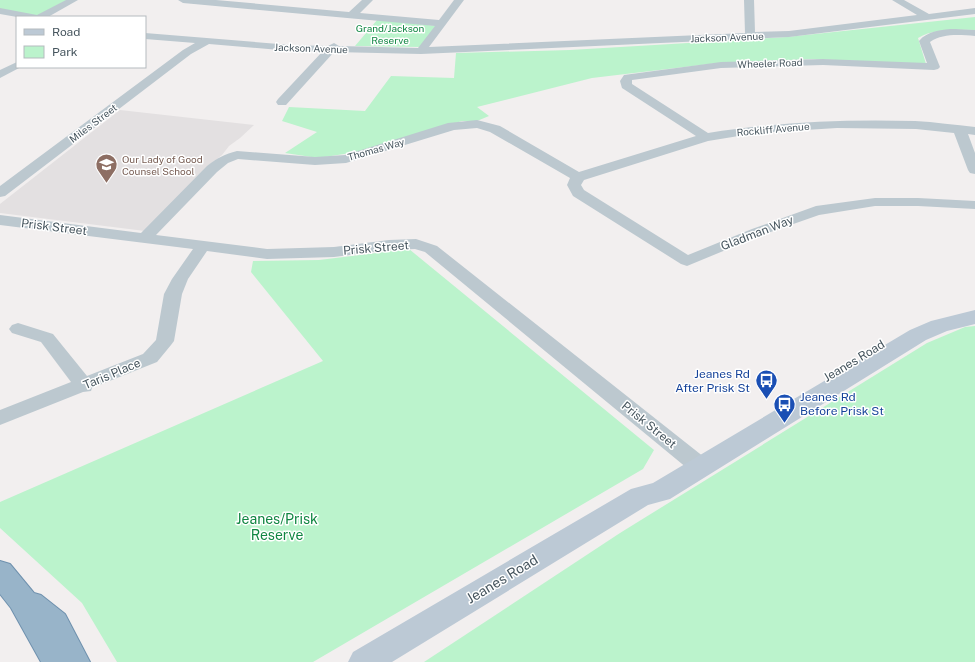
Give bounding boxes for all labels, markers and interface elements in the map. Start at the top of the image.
legend [16,16,146,68]
park label: Grand/Jackson Reserve [356,22,425,46]
text: Road [52,25,80,39]
street label: Jackson Avenue [690,30,764,44]
street label: Jackson Avenue [274,41,348,55]
text: Park [52,45,78,59]
street label: Wheeler Road [737,56,803,70]
street label: Miles Street [67,101,119,145]
street label: Rockliff Avenue [736,120,810,138]
street label: Thomas Way [346,135,406,163]
school or university icon: Our Lady of Good Counsel School [94,152,120,185]
place label: Our Lady of Good Counsel School [122,153,203,177]
street label: Gladman Way [719,213,796,253]
street label: Prisk Street [20,216,88,238]
street label: Prisk Street [342,238,410,258]
street label: Jeanes Road [821,337,887,385]
street label: Taris Place [81,356,143,392]
place label: Jeanes Rd After Prisk St [675,367,750,395]
bus stop icon: Jeanes Rd After Prisk St [753,368,779,401]
place label: Jeanes Rd Before Prisk St [800,390,884,418]
bus stop icon: Jeanes Rd Before Prisk St [771,391,797,424]
street label: Prisk Street [619,399,679,451]
park label: Jeanes/Prisk Reserve [236,511,318,543]
street label: Jeanes Road [463,551,541,607]

